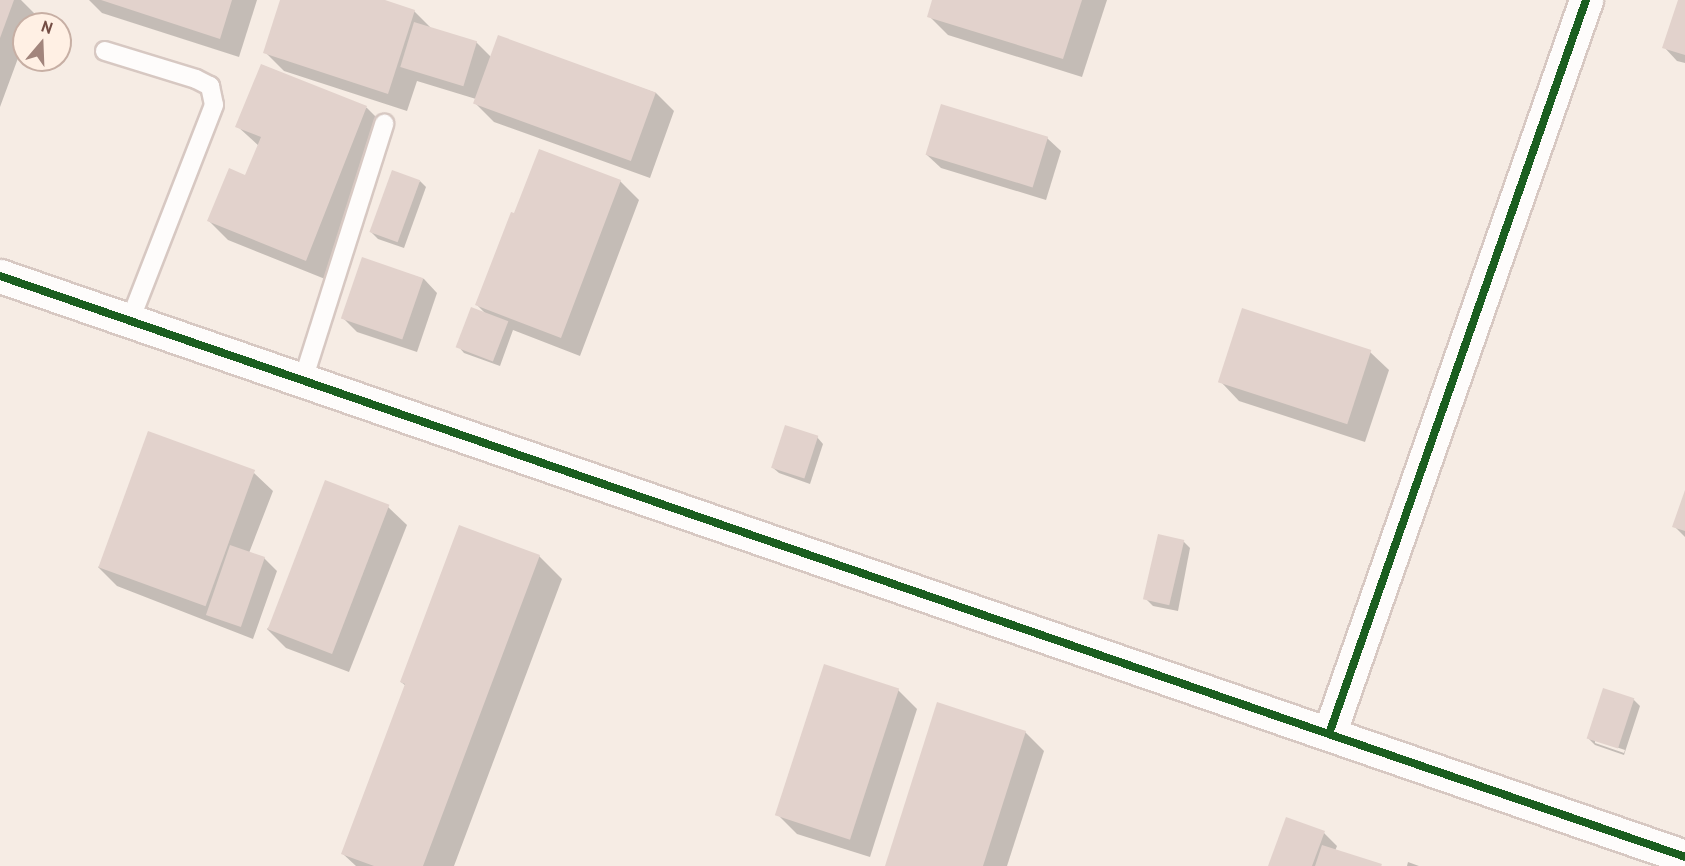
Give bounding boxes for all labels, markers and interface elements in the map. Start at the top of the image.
north arrow [12,12,72,72]
text: N [39,16,55,38]

